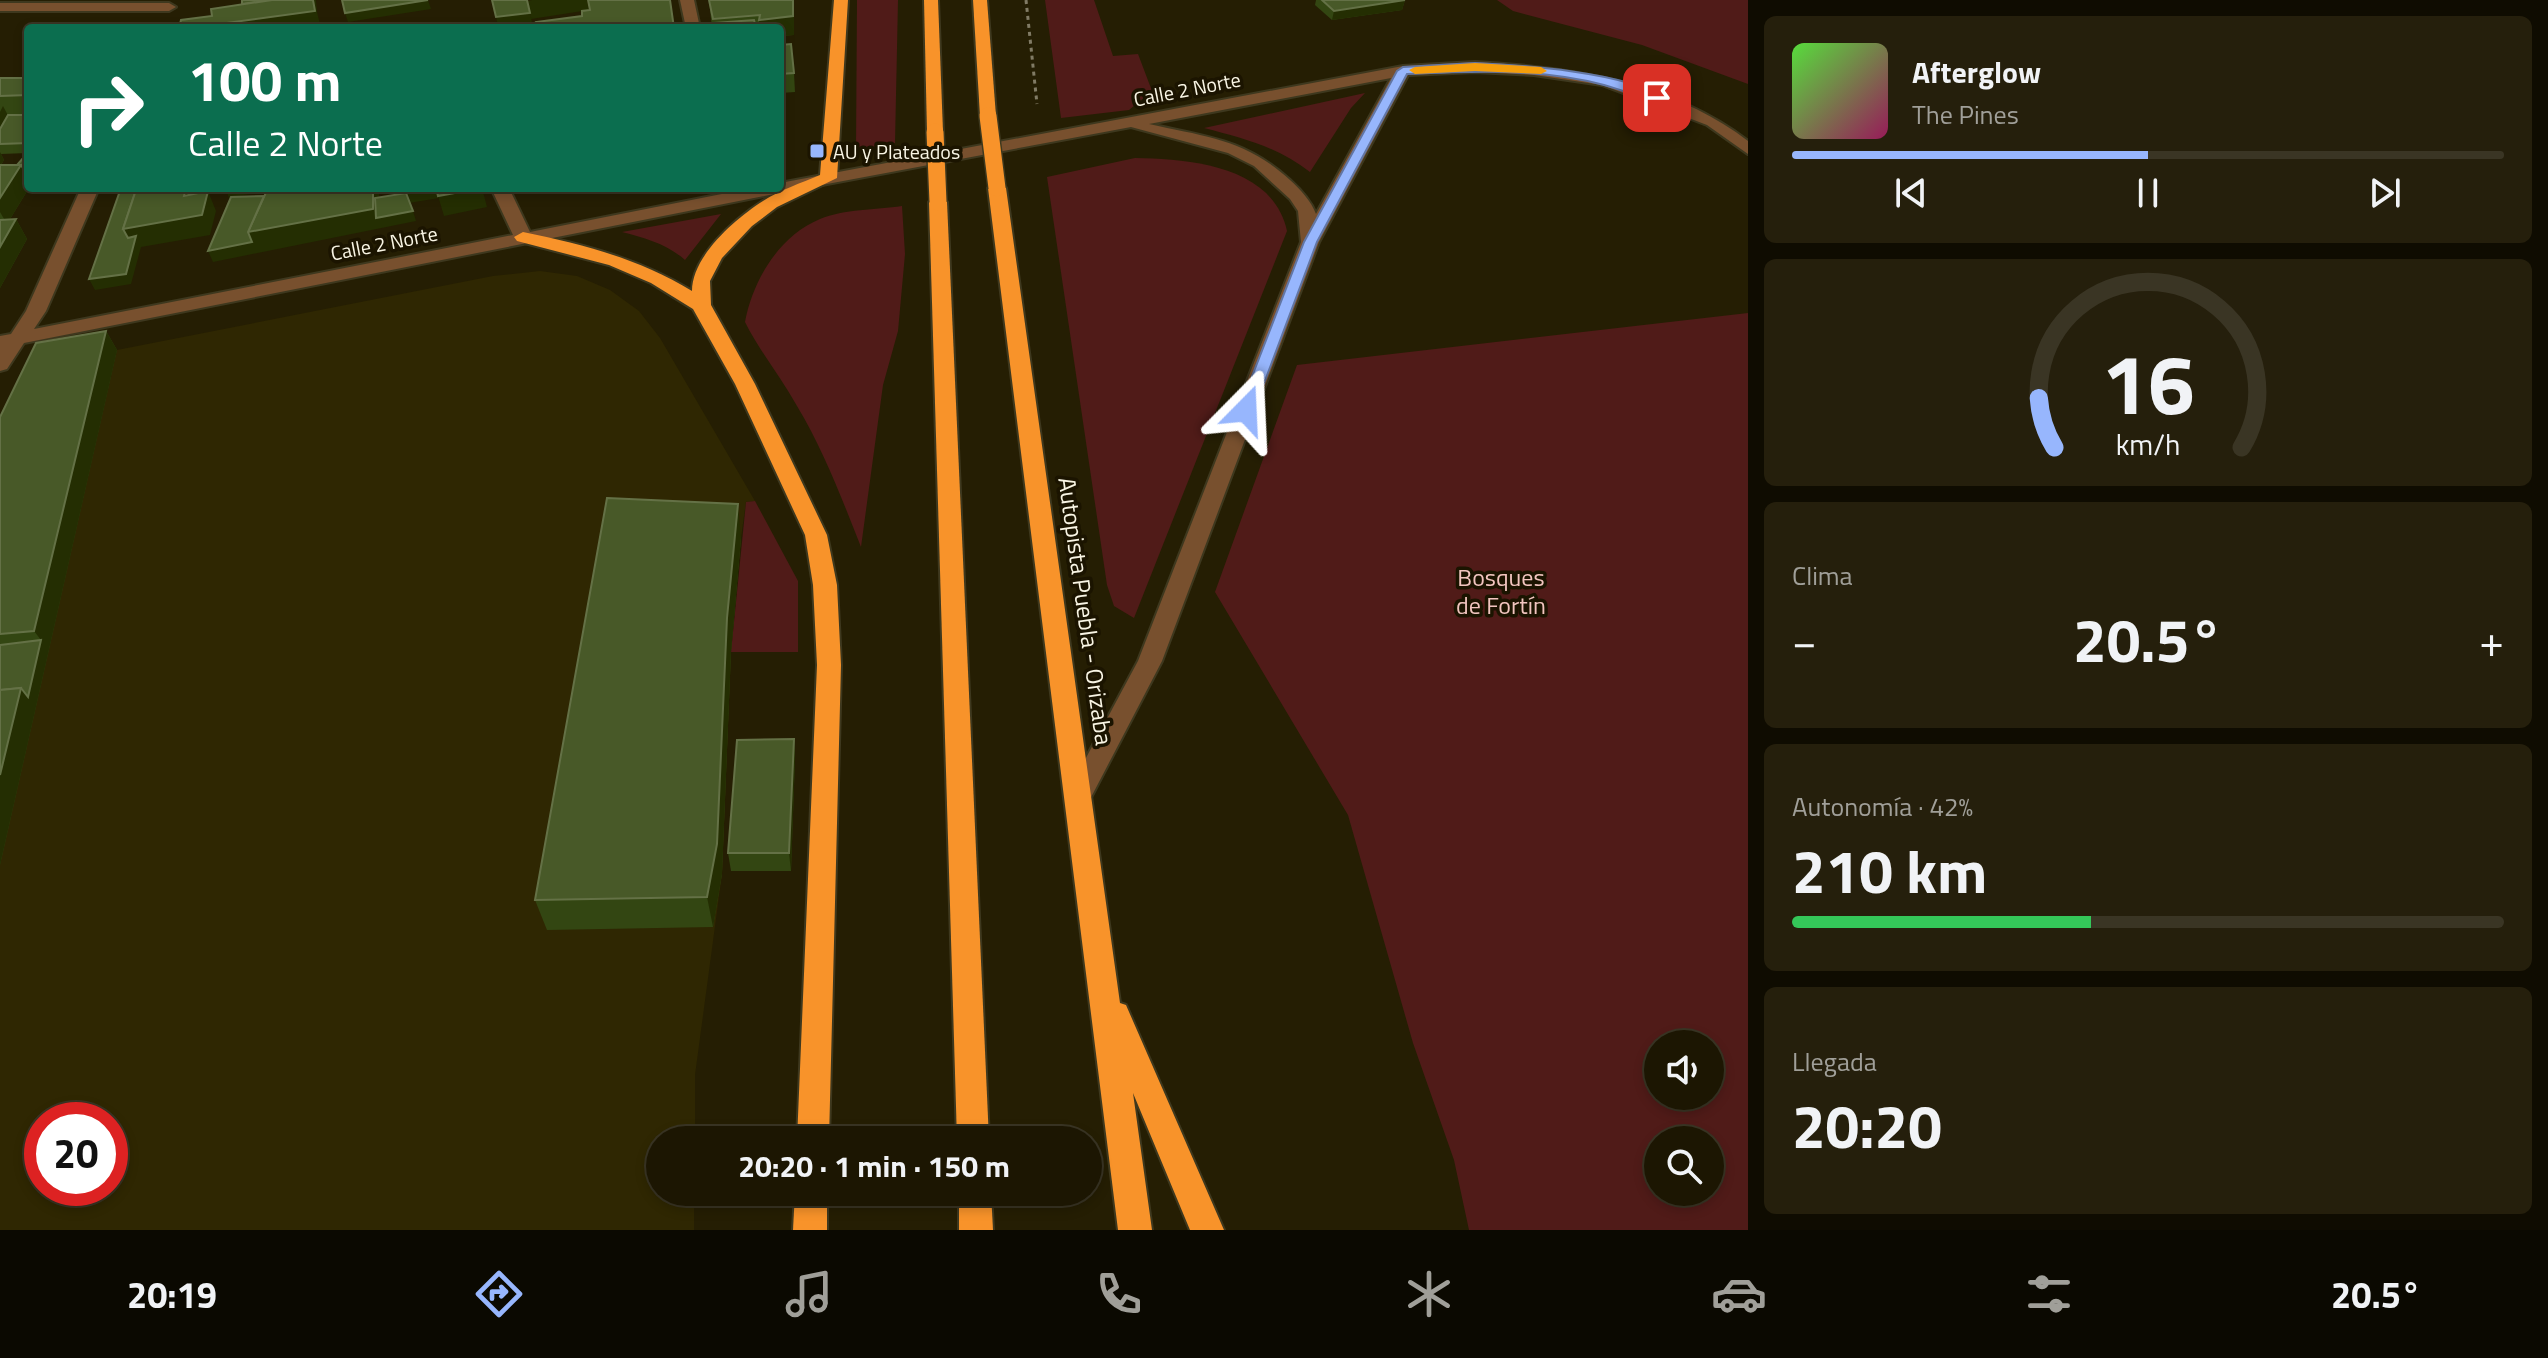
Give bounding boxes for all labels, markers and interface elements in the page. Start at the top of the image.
text: 100 m [188,38,341,123]
text: Afterglow [1912,49,2041,95]
icon: right [56,56,160,160]
street label: Calle 2 Norte [1131,63,1243,115]
pin [1623,64,1691,132]
icon: arrive [1635,76,1679,120]
text: The Pines [1912,95,2019,134]
text: Calle 2 Norte [188,115,383,170]
place label: AU y Plateados [833,136,960,167]
marker: AU y Plateados [808,142,826,160]
icon: previous [1889,171,1933,215]
icon: pause [2126,171,2170,215]
icon: next [2363,171,2407,215]
street label: Calle 2 Norte [328,217,440,269]
text: 16 [2101,320,2195,446]
position arrow [1204,368,1288,452]
text: km/h [2116,423,2180,466]
street label: Autopista Puebla - Orizaba [1049,475,1123,747]
text: Clima [1792,556,1853,595]
park label: Bosques de Fortín [1456,559,1546,623]
text: 20.5° [2073,594,2223,685]
text: − [1792,607,1817,674]
text: + [2479,607,2504,674]
text: Autonomía · 42% [1792,787,1973,826]
text: 210 km [1792,825,1987,916]
map controls [1644,1030,1724,1206]
button: sound [1644,1030,1724,1110]
text: Llegada [1792,1042,1877,1081]
text: 20:20 [1792,1080,1942,1171]
speed limit sign: 20 [24,1102,128,1206]
button: search [1644,1126,1724,1206]
text: 20:20 · 1 min · 150 m [738,1143,1010,1189]
icon: directions [471,1266,527,1322]
icon: music [781,1266,837,1322]
icon: phone [1091,1266,1147,1322]
icon: climate [1401,1266,1457,1322]
icon: car [1711,1266,1767,1322]
icon: filters [2021,1266,2077,1322]
text: 20:19 [127,1267,217,1322]
text: 20.5° [2331,1267,2421,1322]

